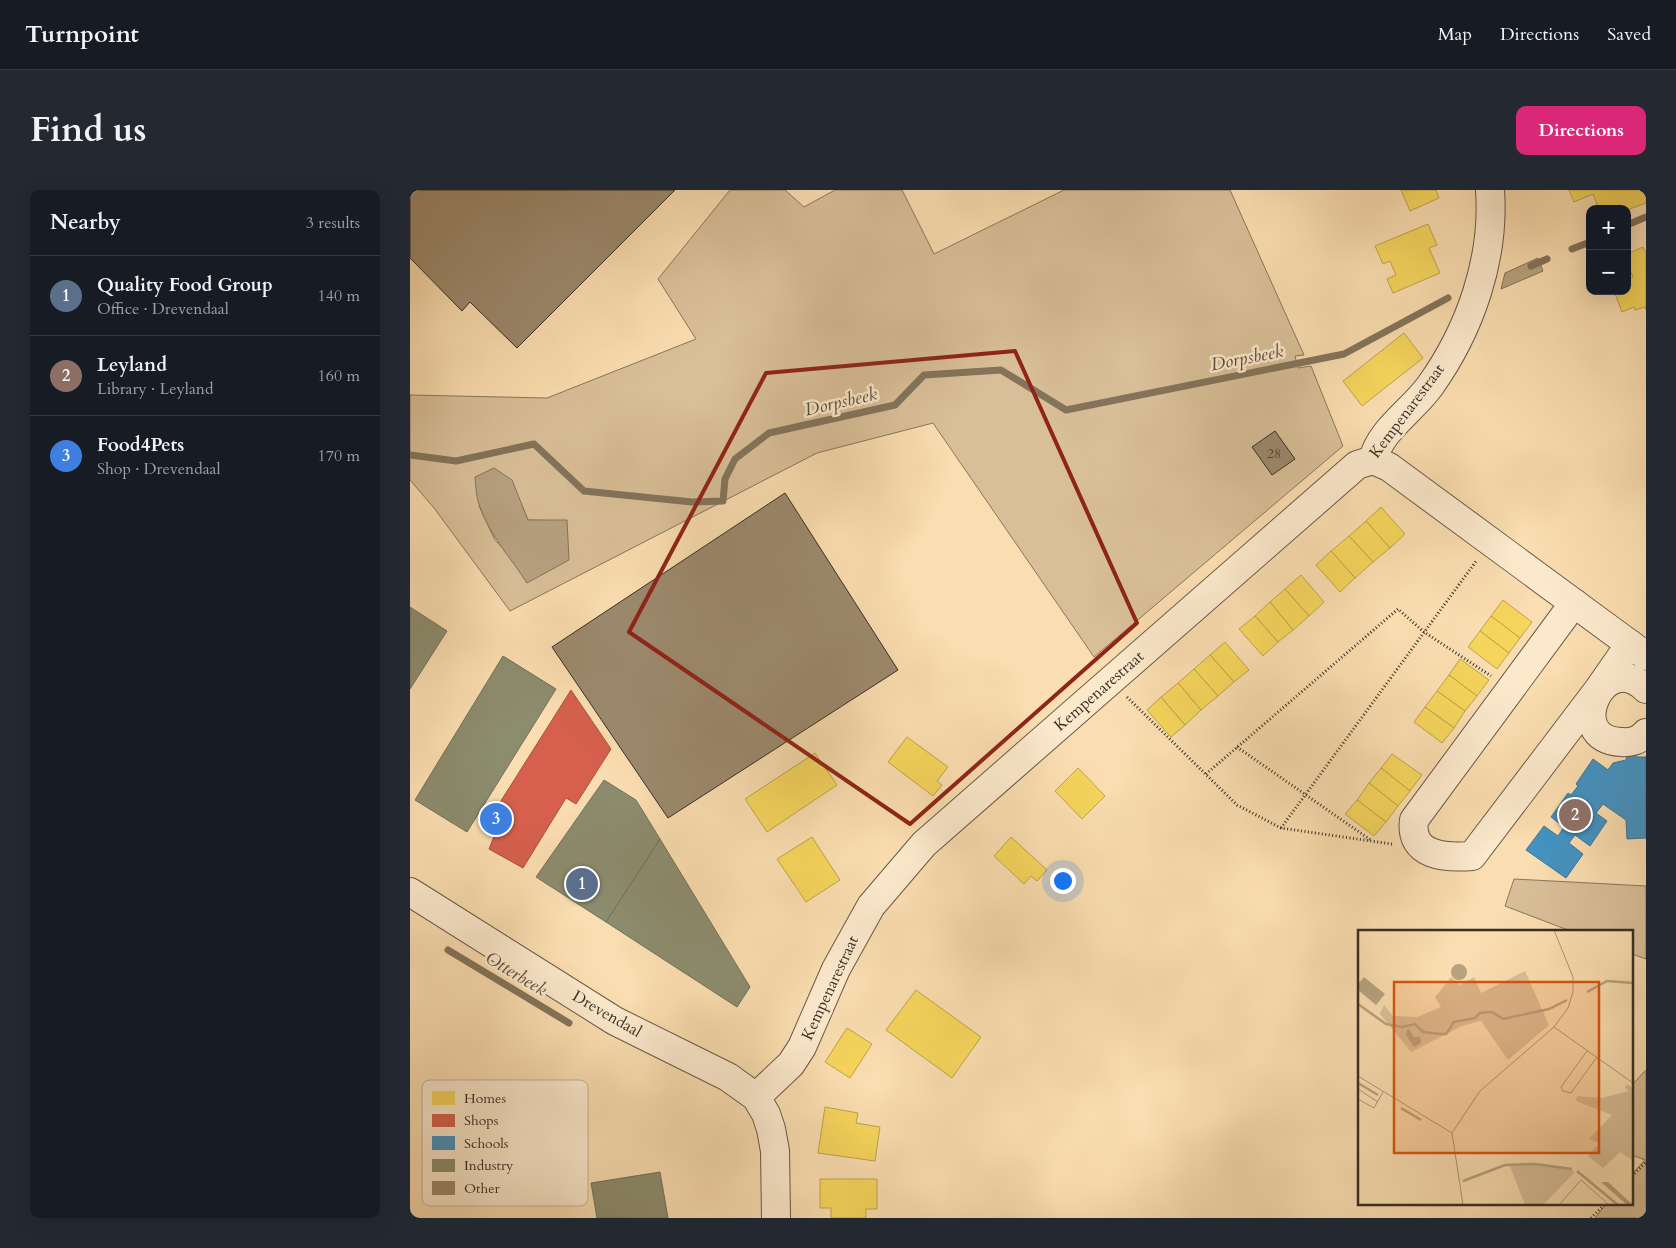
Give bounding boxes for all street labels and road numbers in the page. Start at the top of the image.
street label: Kempenarestraat [1364,359,1450,463]
street label: Kempenarestraat [1049,646,1149,736]
street label: Kempenarestraat [796,932,864,1044]
street label: Drevendaal [568,985,646,1043]

